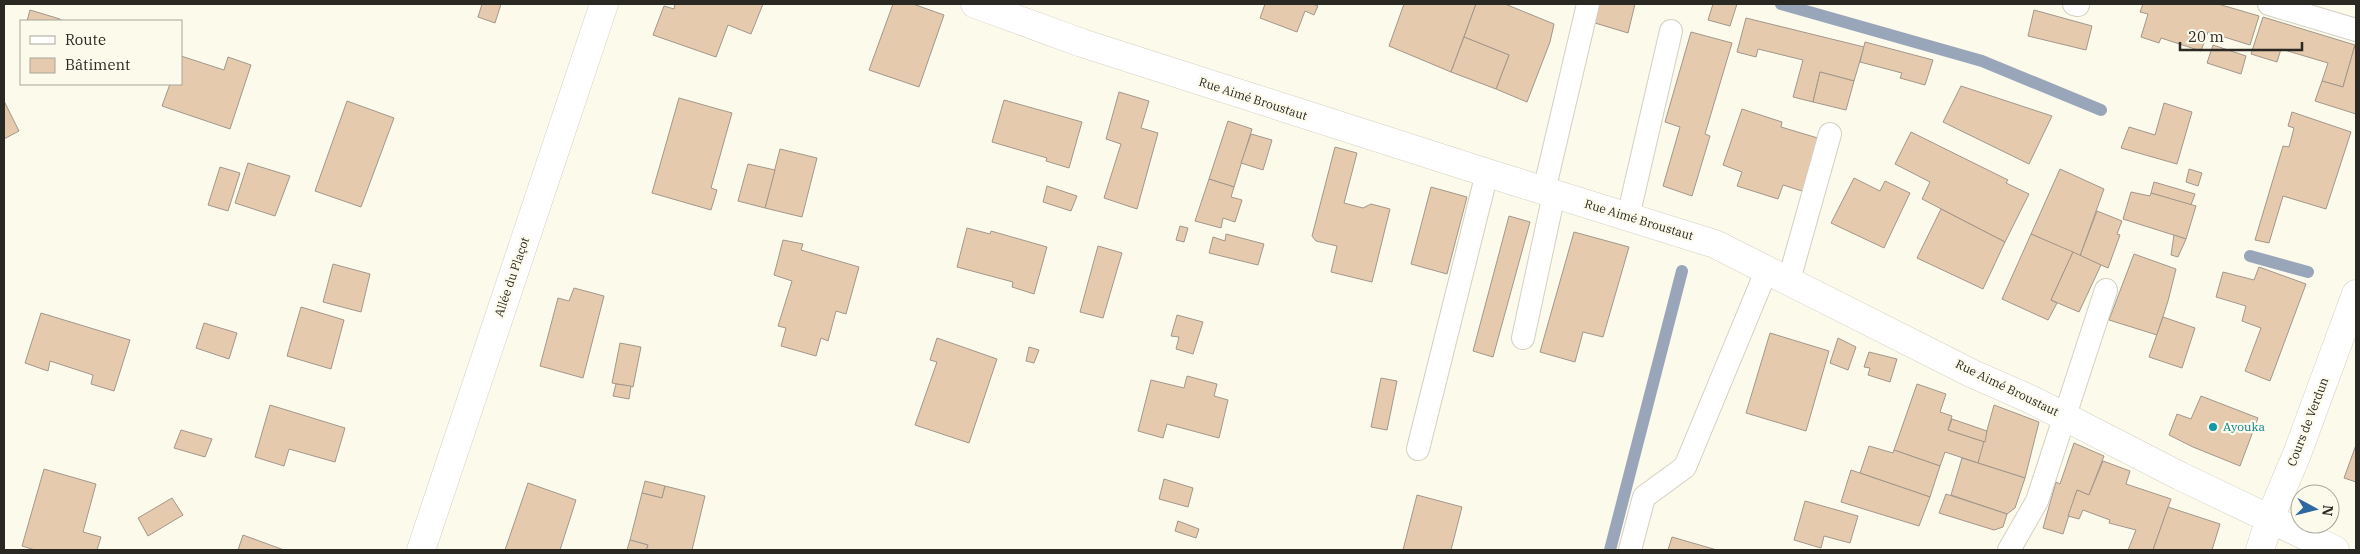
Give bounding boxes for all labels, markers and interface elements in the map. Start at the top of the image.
legend [20,20,182,85]
scale bar [2180,20,2302,52]
text: 20 m [2188,27,2224,46]
text: Route [65,30,106,49]
text: Bâtiment [65,55,130,74]
street label: Rue Aimé Broustaut [1197,74,1309,123]
street label: Rue Aimé Broustaut [1583,196,1695,243]
street label: Allée du Plaçot [491,235,532,319]
street label: Rue Aimé Broustaut [1953,356,2061,419]
street label: Cours de Verdun [2284,375,2331,468]
place label: Ayouka [2223,419,2266,434]
marker: Ayouka [2207,421,2219,433]
north arrow [2290,484,2340,534]
text: N [2318,504,2338,517]

